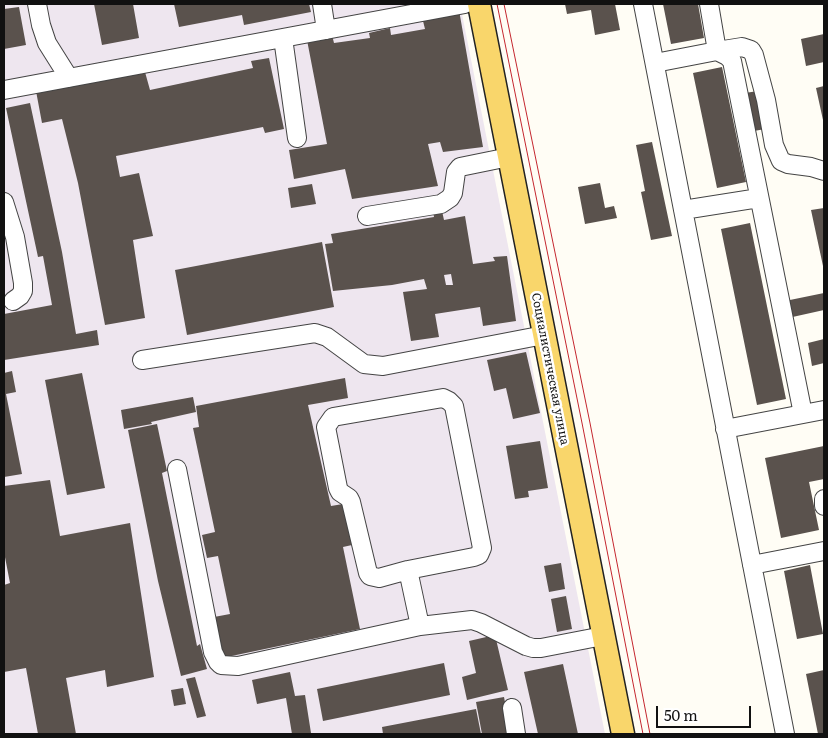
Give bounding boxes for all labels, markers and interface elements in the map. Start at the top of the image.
street label: Социалистическая улица [528,292,572,446]
scale bar [658,696,753,728]
text: 50 m [664,703,698,726]

